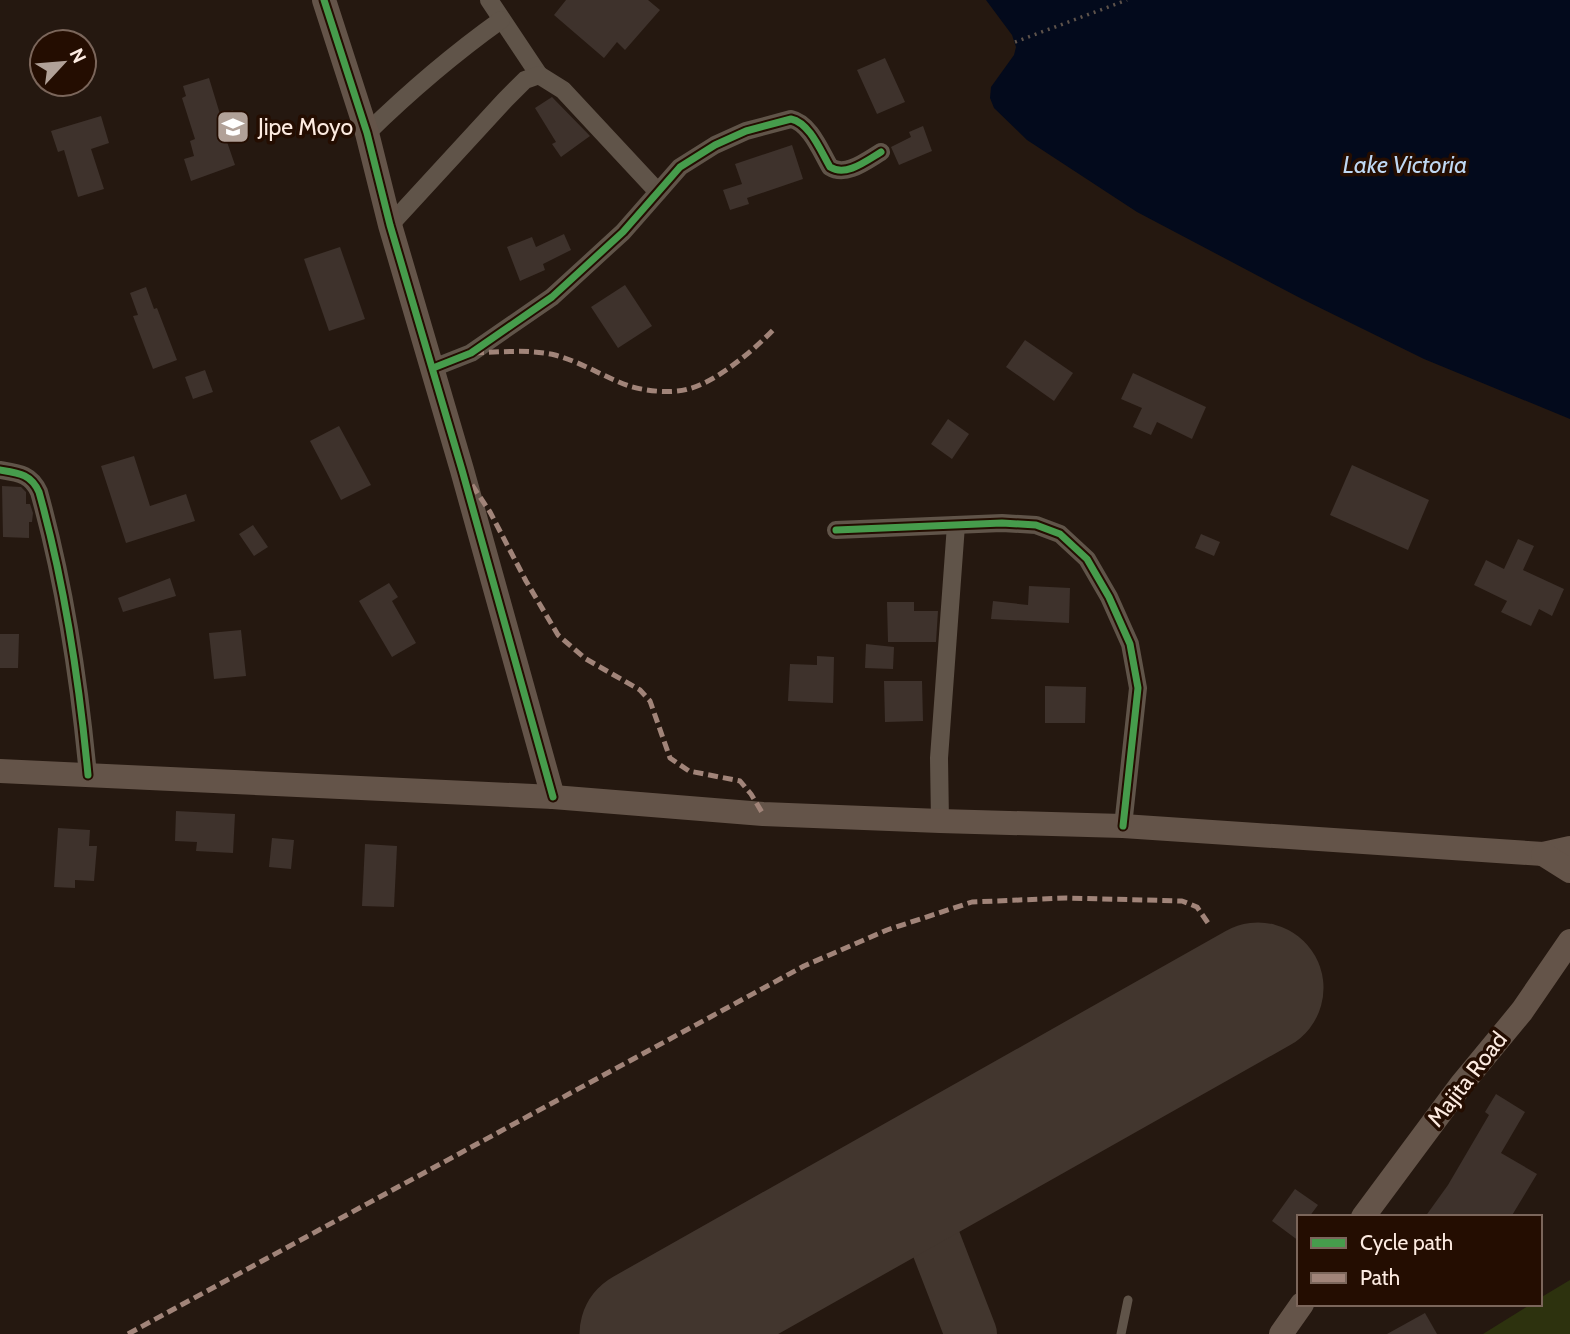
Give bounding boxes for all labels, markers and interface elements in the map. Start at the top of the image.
north arrow [28,28,98,98]
text: N [65,45,91,67]
school or university icon: Jipe Moyo [214,108,252,146]
place label: Jipe Moyo [257,113,353,141]
water label: Lake Victoria [1343,150,1467,179]
street label: Majita Road [1421,1026,1513,1132]
legend [1297,1215,1542,1306]
text: Cycle path [1360,1230,1453,1255]
text: Path [1360,1265,1400,1290]

